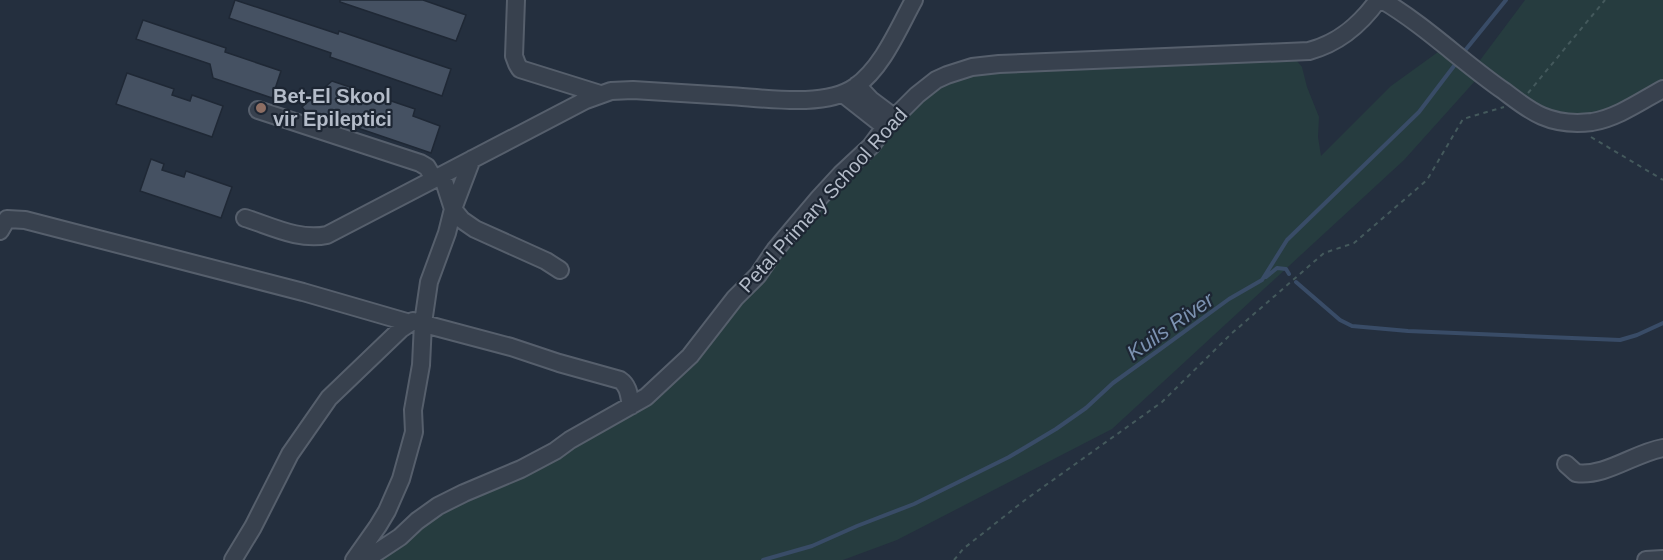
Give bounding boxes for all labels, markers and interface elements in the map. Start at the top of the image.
place label: Bet-El Skool vir Epileptici [273,85,392,130]
marker: Bet-El Skool vir Epileptici [254,101,268,115]
street label: Petal Primary School Road [734,103,912,297]
water label: Kuils River [1122,287,1219,364]

